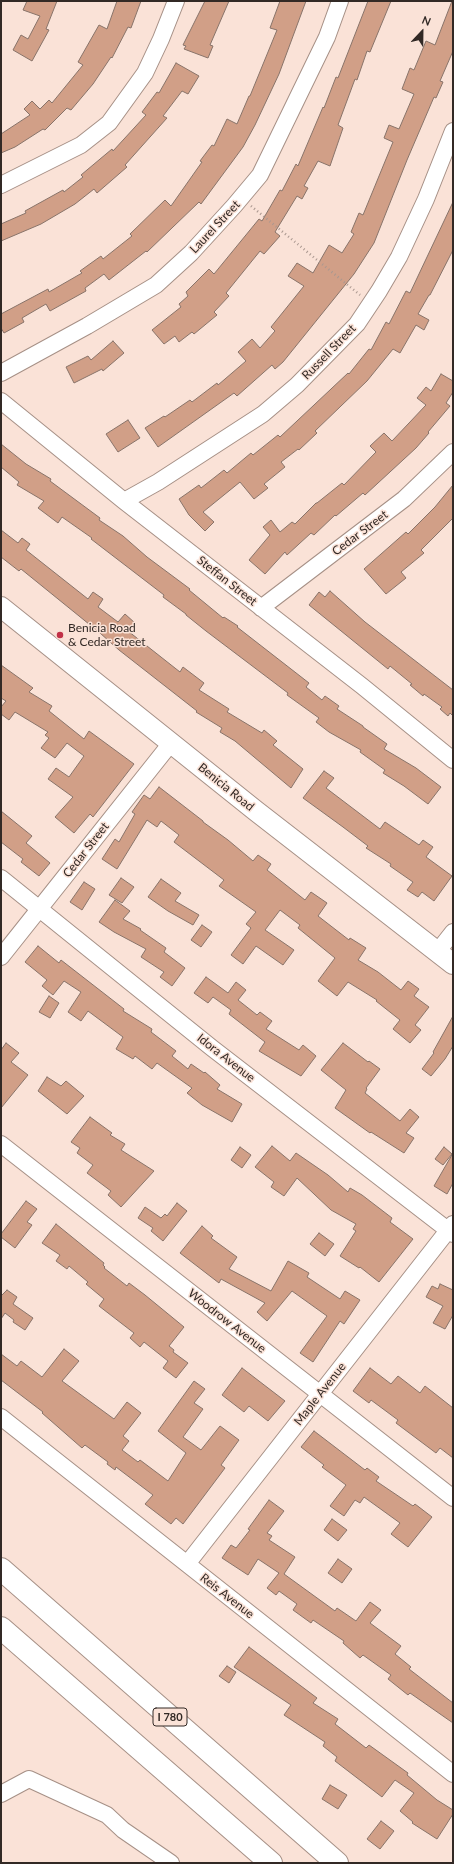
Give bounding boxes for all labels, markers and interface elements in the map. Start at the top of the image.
north arrow [402,12,442,52]
text: N [420,13,433,28]
street label: Laurel Street [187,198,243,256]
street label: Russell Street [299,321,359,383]
street label: Cedar Street [329,507,391,559]
street label: Steffan Street [194,553,260,609]
place label: Benicia Road & Cedar Street [68,621,146,649]
marker: Benicia Road & Cedar Street [55,630,65,640]
street label: Benicia Road [195,760,257,814]
street label: Cedar Street [60,820,112,880]
street label: Idora Avenue [194,1031,258,1085]
street label: Woodrow Avenue [185,1286,269,1356]
street label: Maple Avenue [291,1360,349,1428]
street label: Reis Avenue [197,1571,257,1621]
road number: I 780 [153,1708,187,1726]

